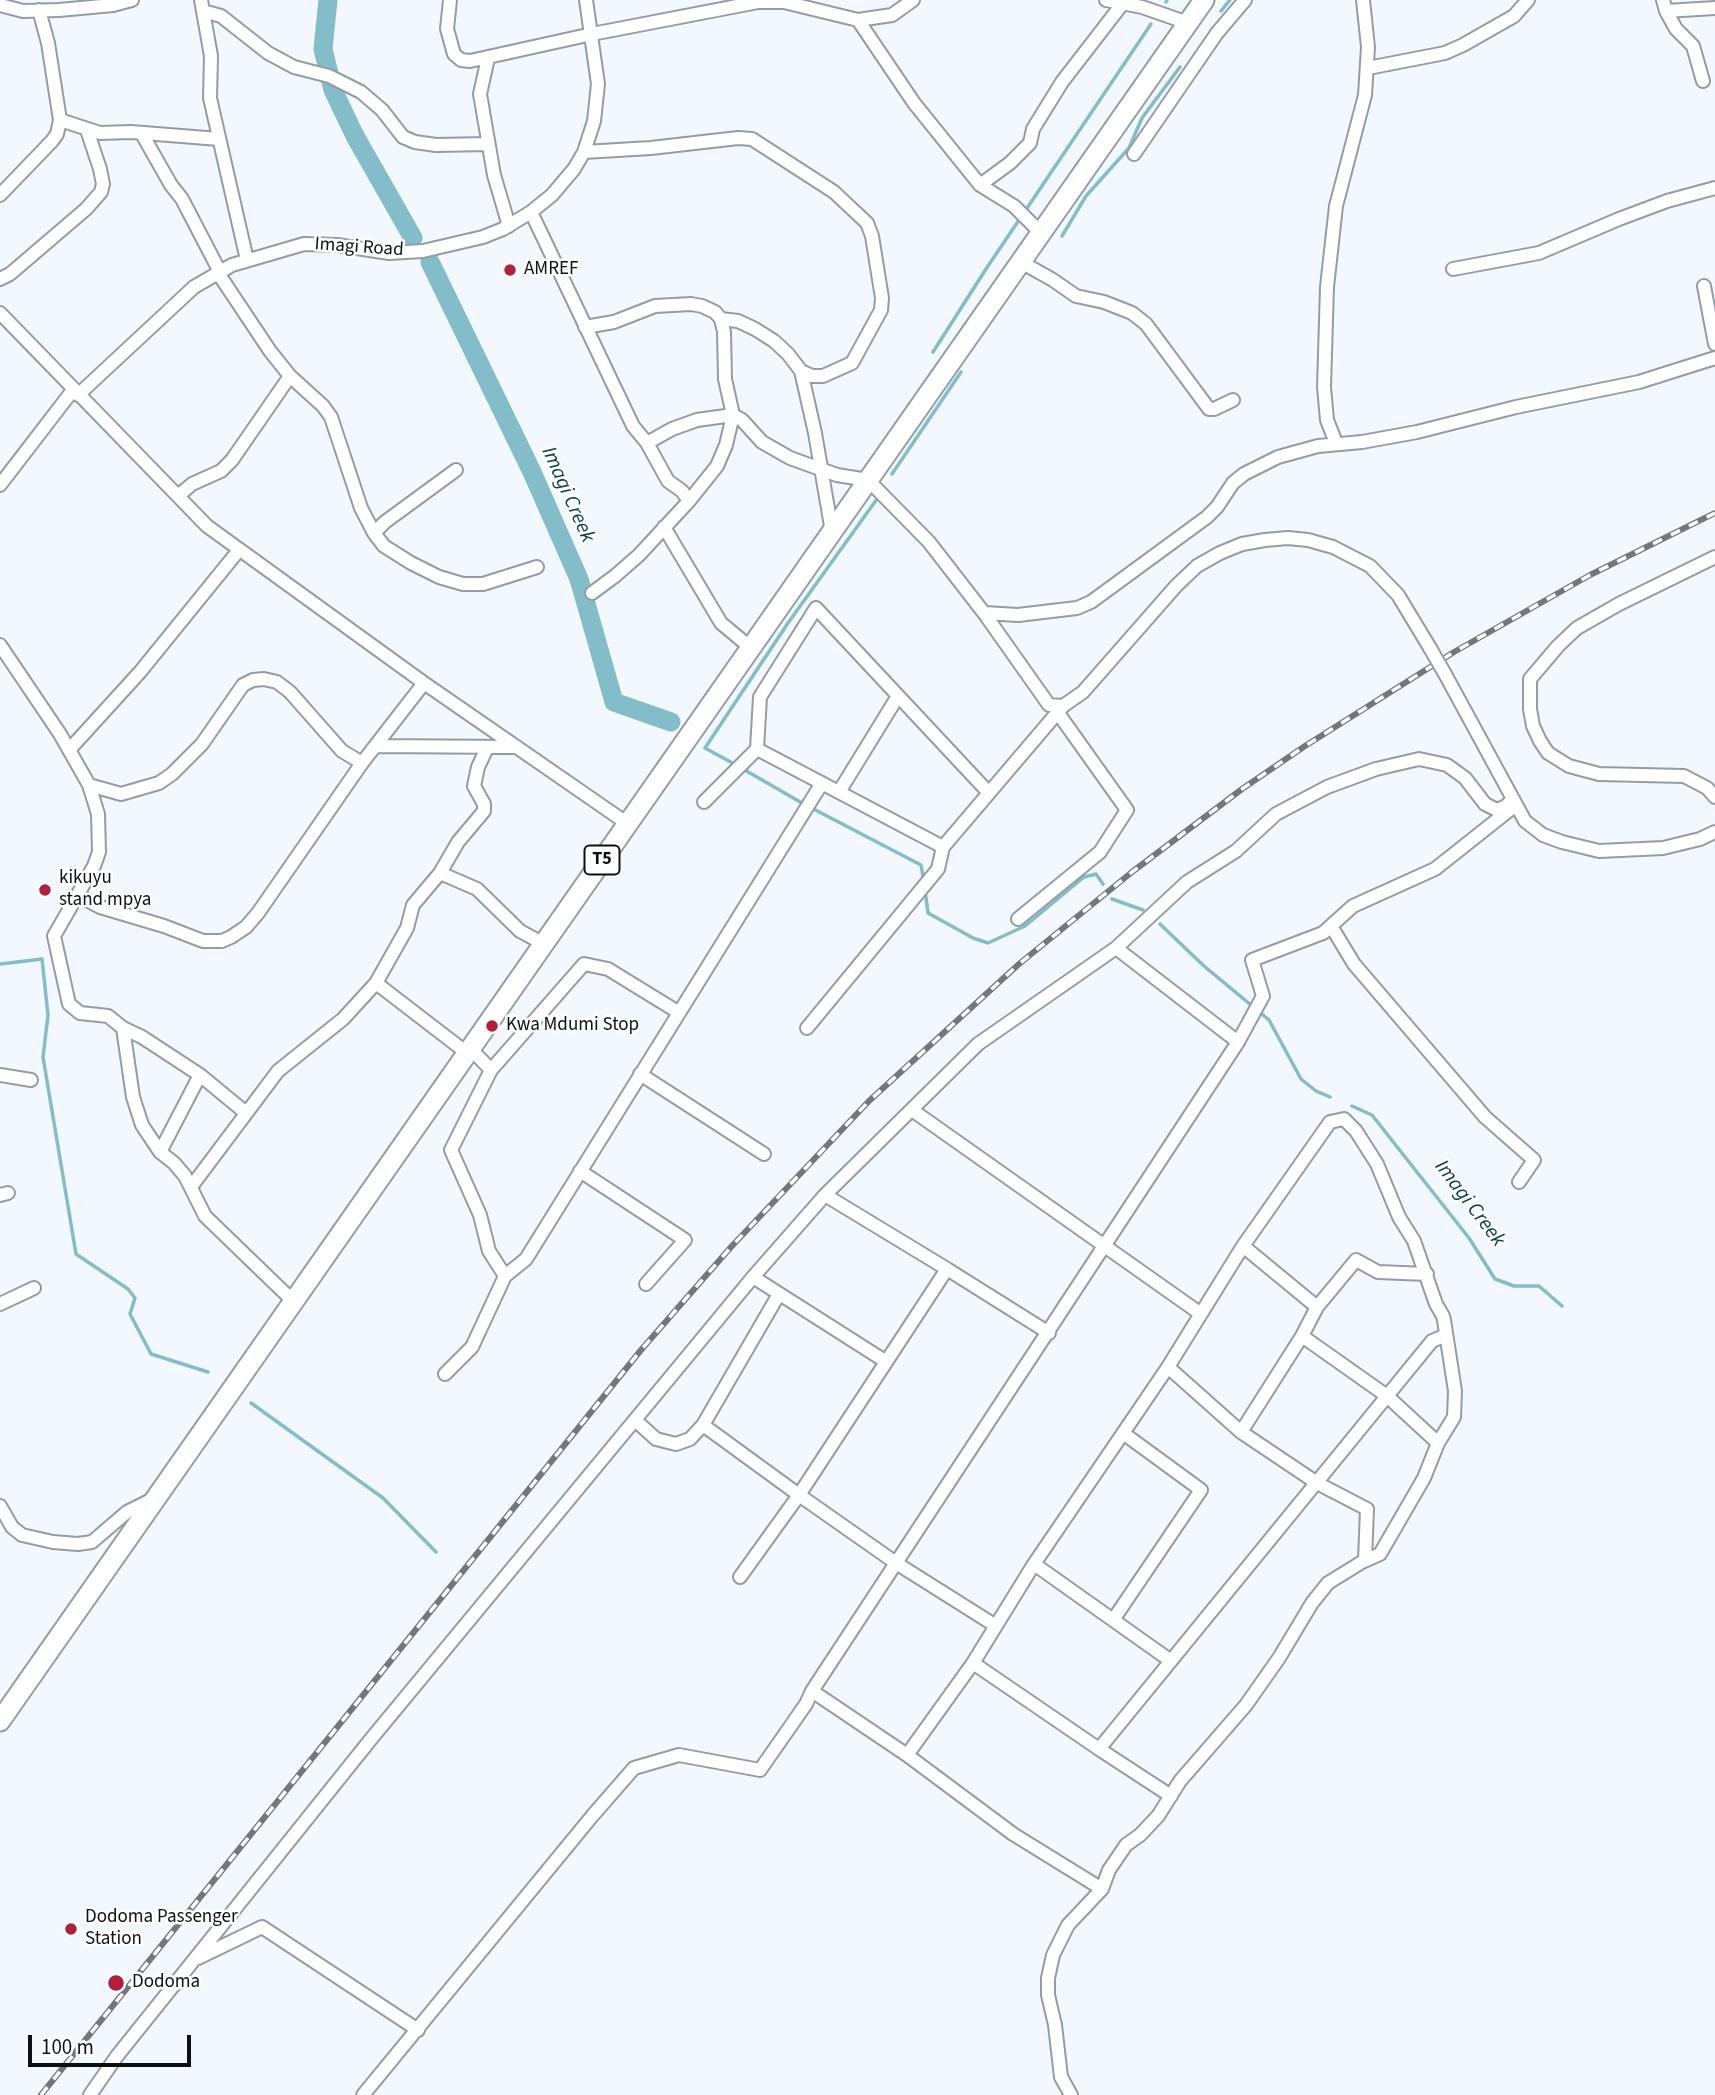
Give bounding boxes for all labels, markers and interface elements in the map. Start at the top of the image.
street label: Imagi Road [314,234,404,262]
place label: AMREF [524,259,578,281]
marker: AMREF [502,262,518,278]
water label: Imagi Creek [535,443,599,547]
road number: T5 [584,846,620,874]
place label: kikuyu stand mpya [59,868,151,912]
marker: kikuyu stand mpya [37,882,53,898]
place label: Kwa Mdumi Stop [506,1015,639,1037]
marker: Kwa Mdumi Stop [484,1018,500,1034]
water label: Imagi Creek [1428,1156,1510,1252]
place label: Dodoma Passenger Station [85,1907,238,1951]
marker: Dodoma Passenger Station [63,1921,79,1937]
place label: Dodoma [132,1972,200,1994]
marker: Dodoma [106,1973,126,1993]
scale bar [32,2022,194,2066]
text: 100 m [41,2032,94,2062]

